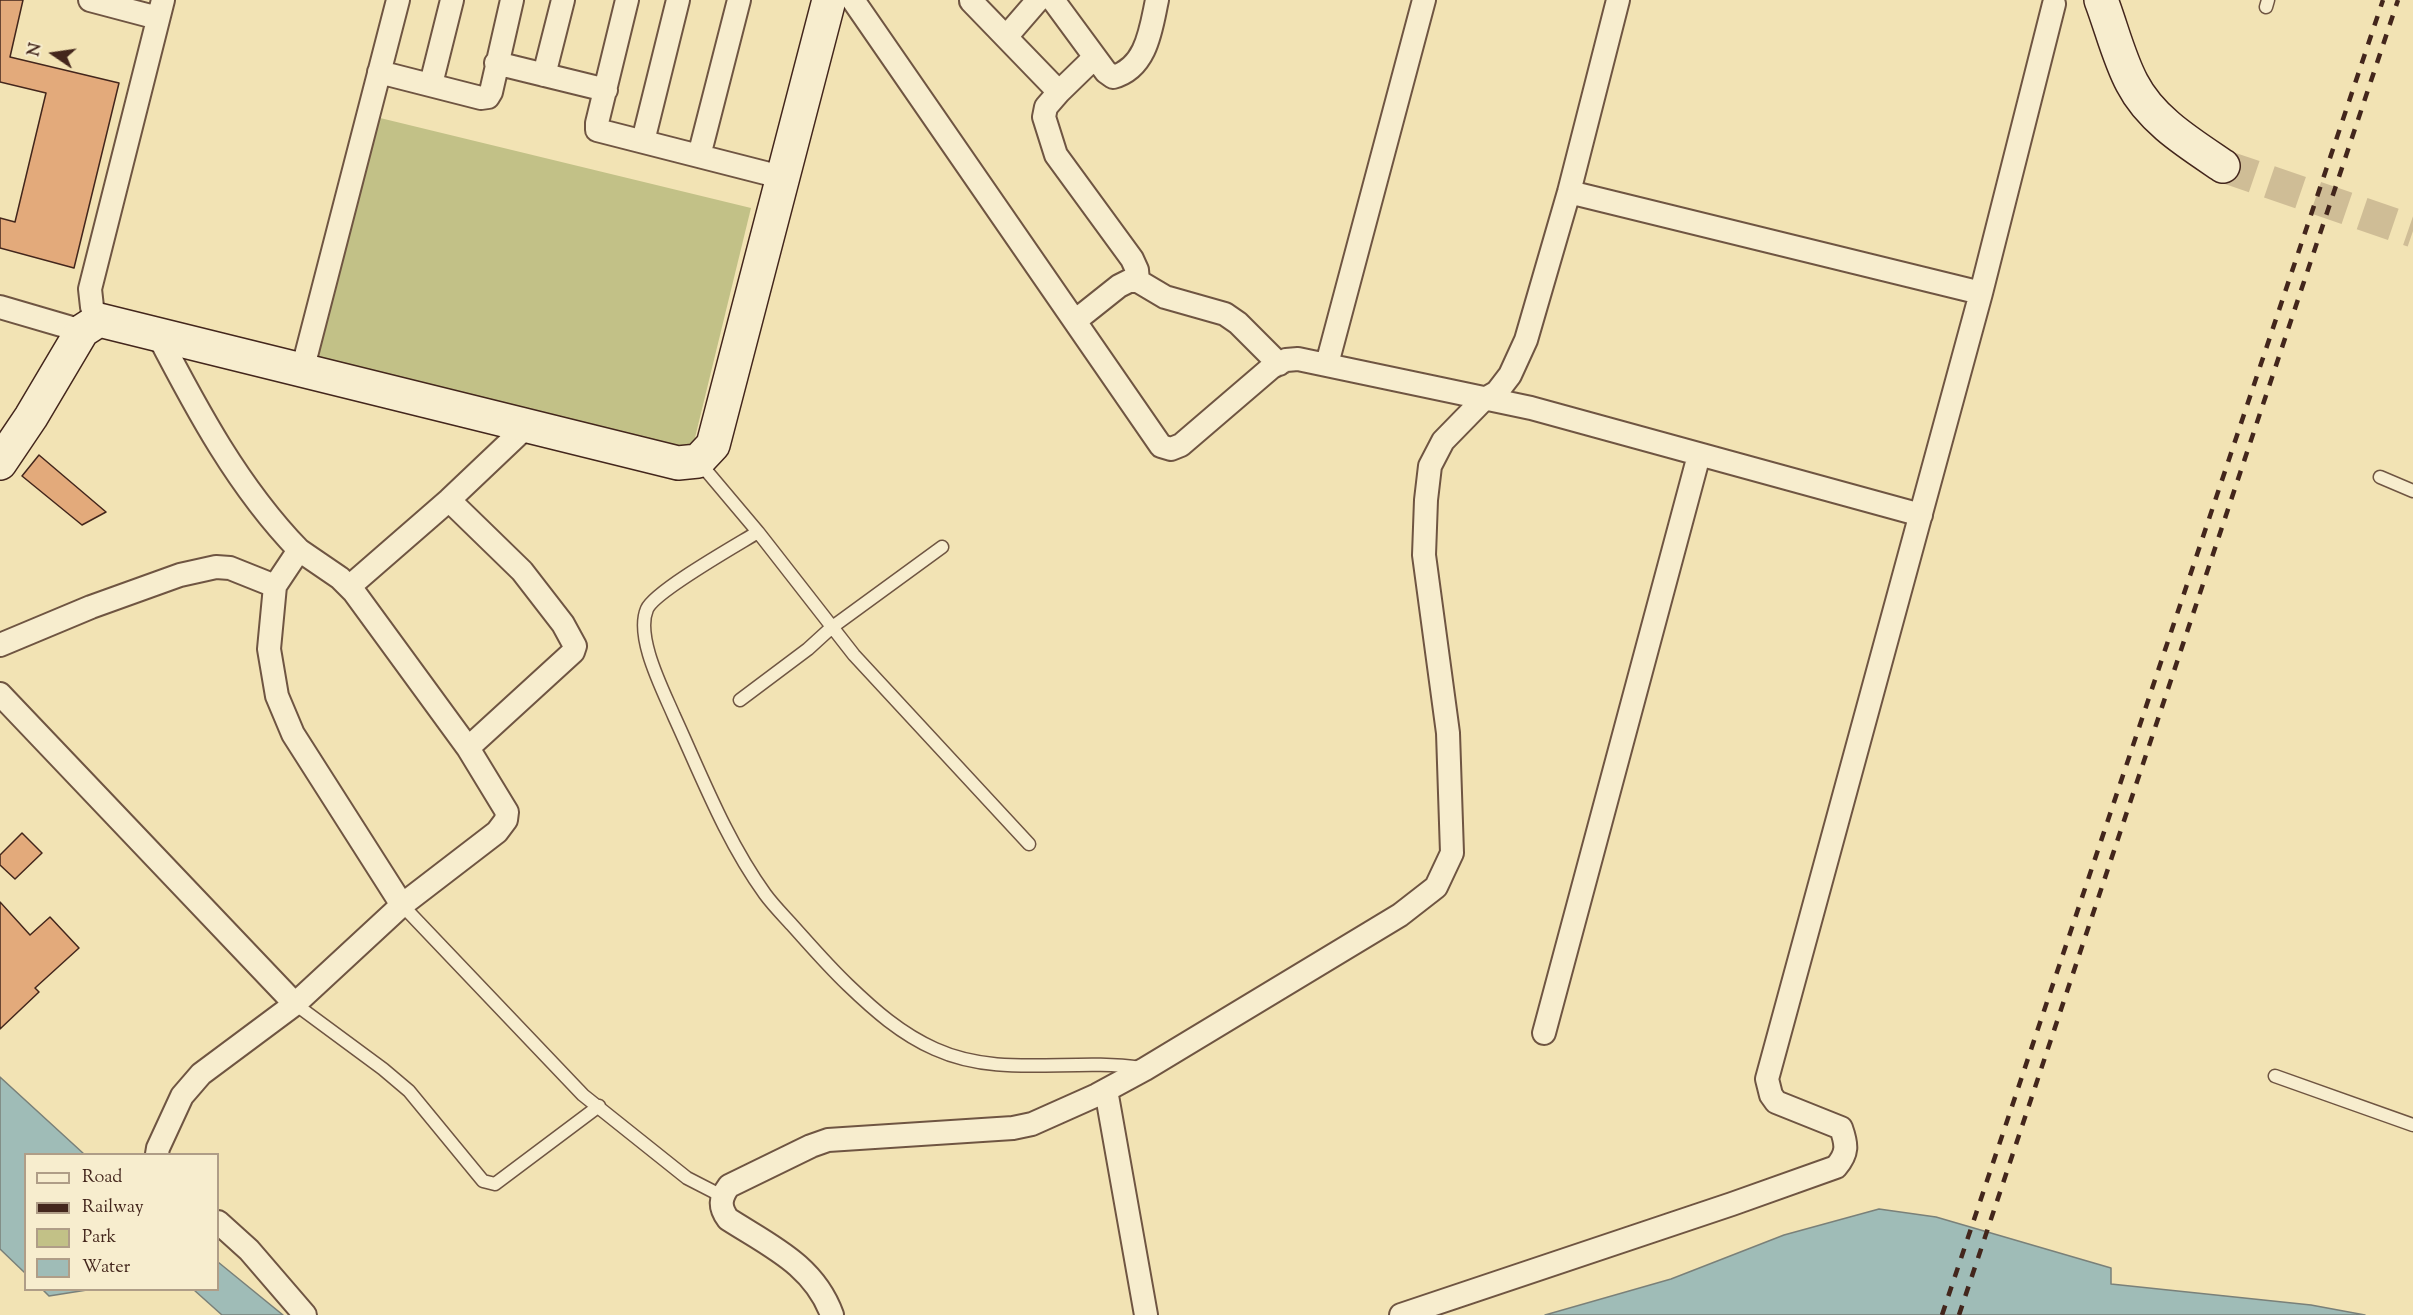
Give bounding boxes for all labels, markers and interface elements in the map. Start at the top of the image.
north arrow [24,24,84,84]
text: N [23,41,49,59]
legend [24,1153,219,1291]
text: Road [82,1165,122,1191]
text: Railway [82,1195,144,1221]
text: Park [82,1225,116,1251]
text: Water [82,1255,130,1281]

